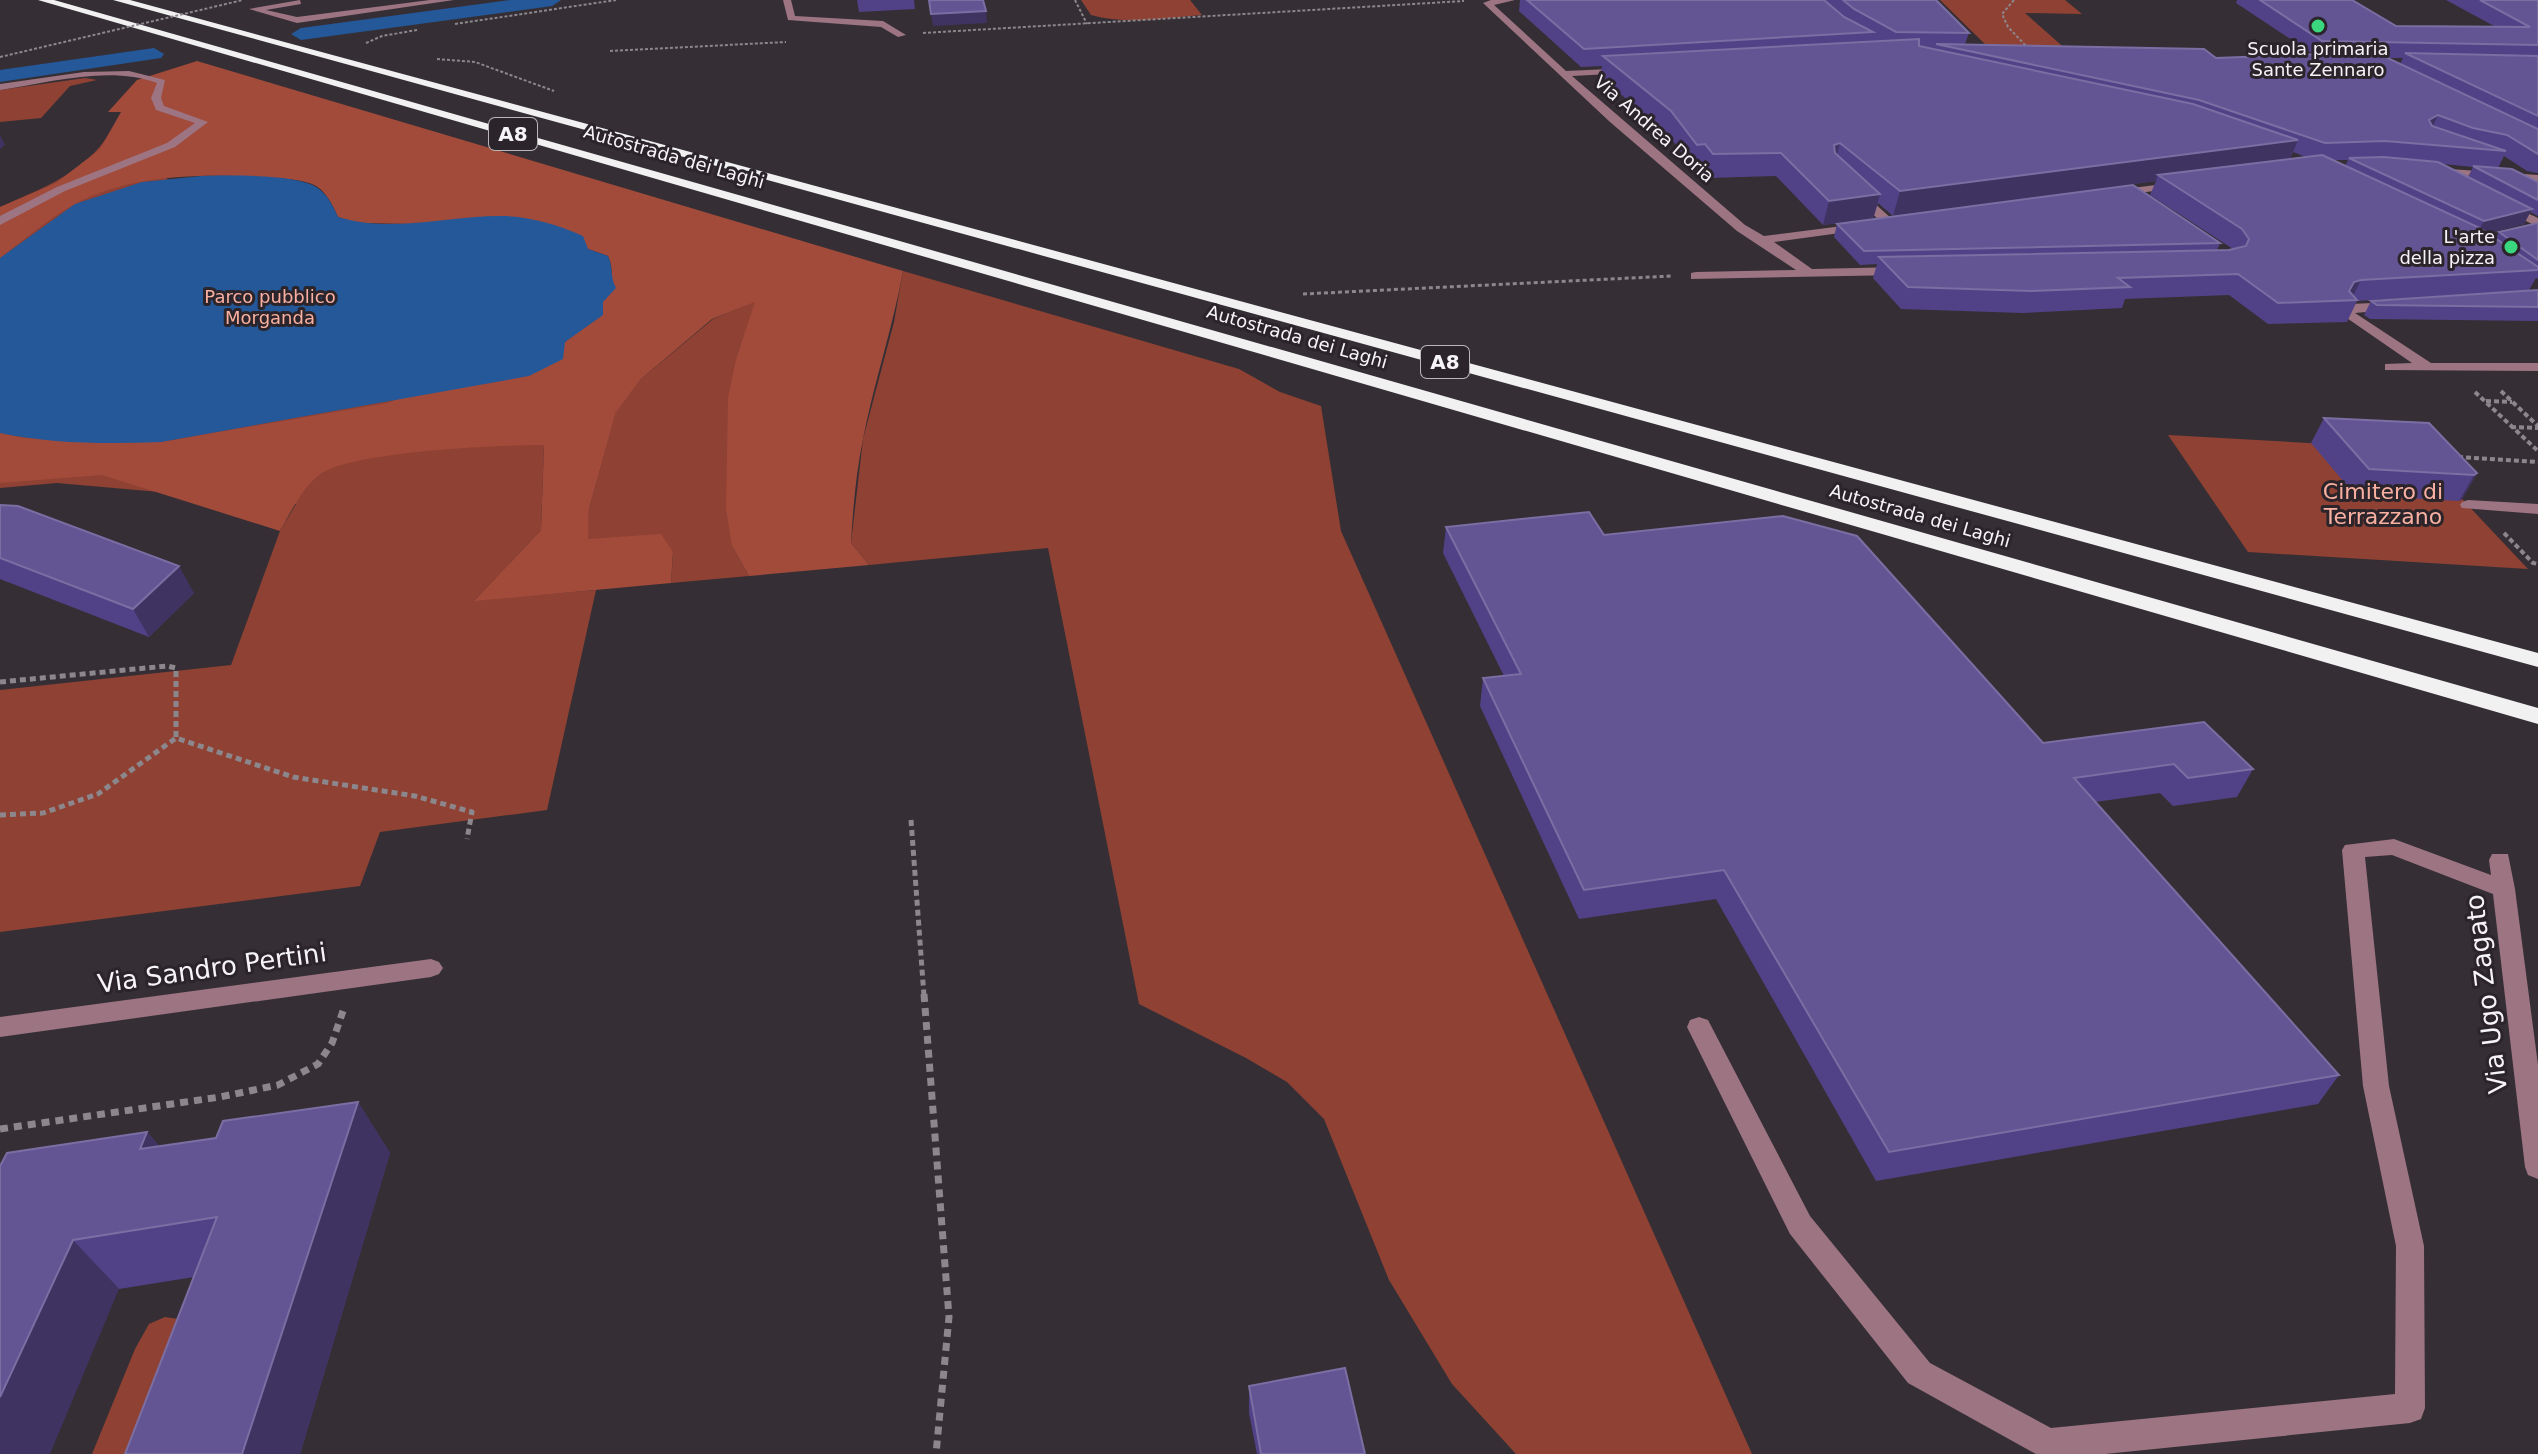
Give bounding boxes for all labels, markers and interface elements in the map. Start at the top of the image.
marker: Scuola primaria Sante Zennaro [2309,17,2327,35]
place label: Scuola primaria Sante Zennaro [2247,38,2389,80]
street label: Via Andrea Doria [1590,71,1719,186]
road number: A8 [489,118,537,150]
street label: Autostrada dei Laghi [581,121,767,192]
place label: L'arte della pizza [2399,226,2495,268]
marker: L'arte della pizza [2502,238,2520,256]
park label: Parco pubblico Morganda [204,286,336,328]
street label: Autostrada dei Laghi [1204,301,1390,372]
road number: A8 [1421,346,1469,378]
park label: Cimitero di Terrazzano [2323,479,2443,529]
street label: Autostrada dei Laghi [1827,480,2013,551]
street label: Via Ugo Zagato [2459,893,2513,1095]
street label: Via Sandro Pertini [96,937,328,999]

